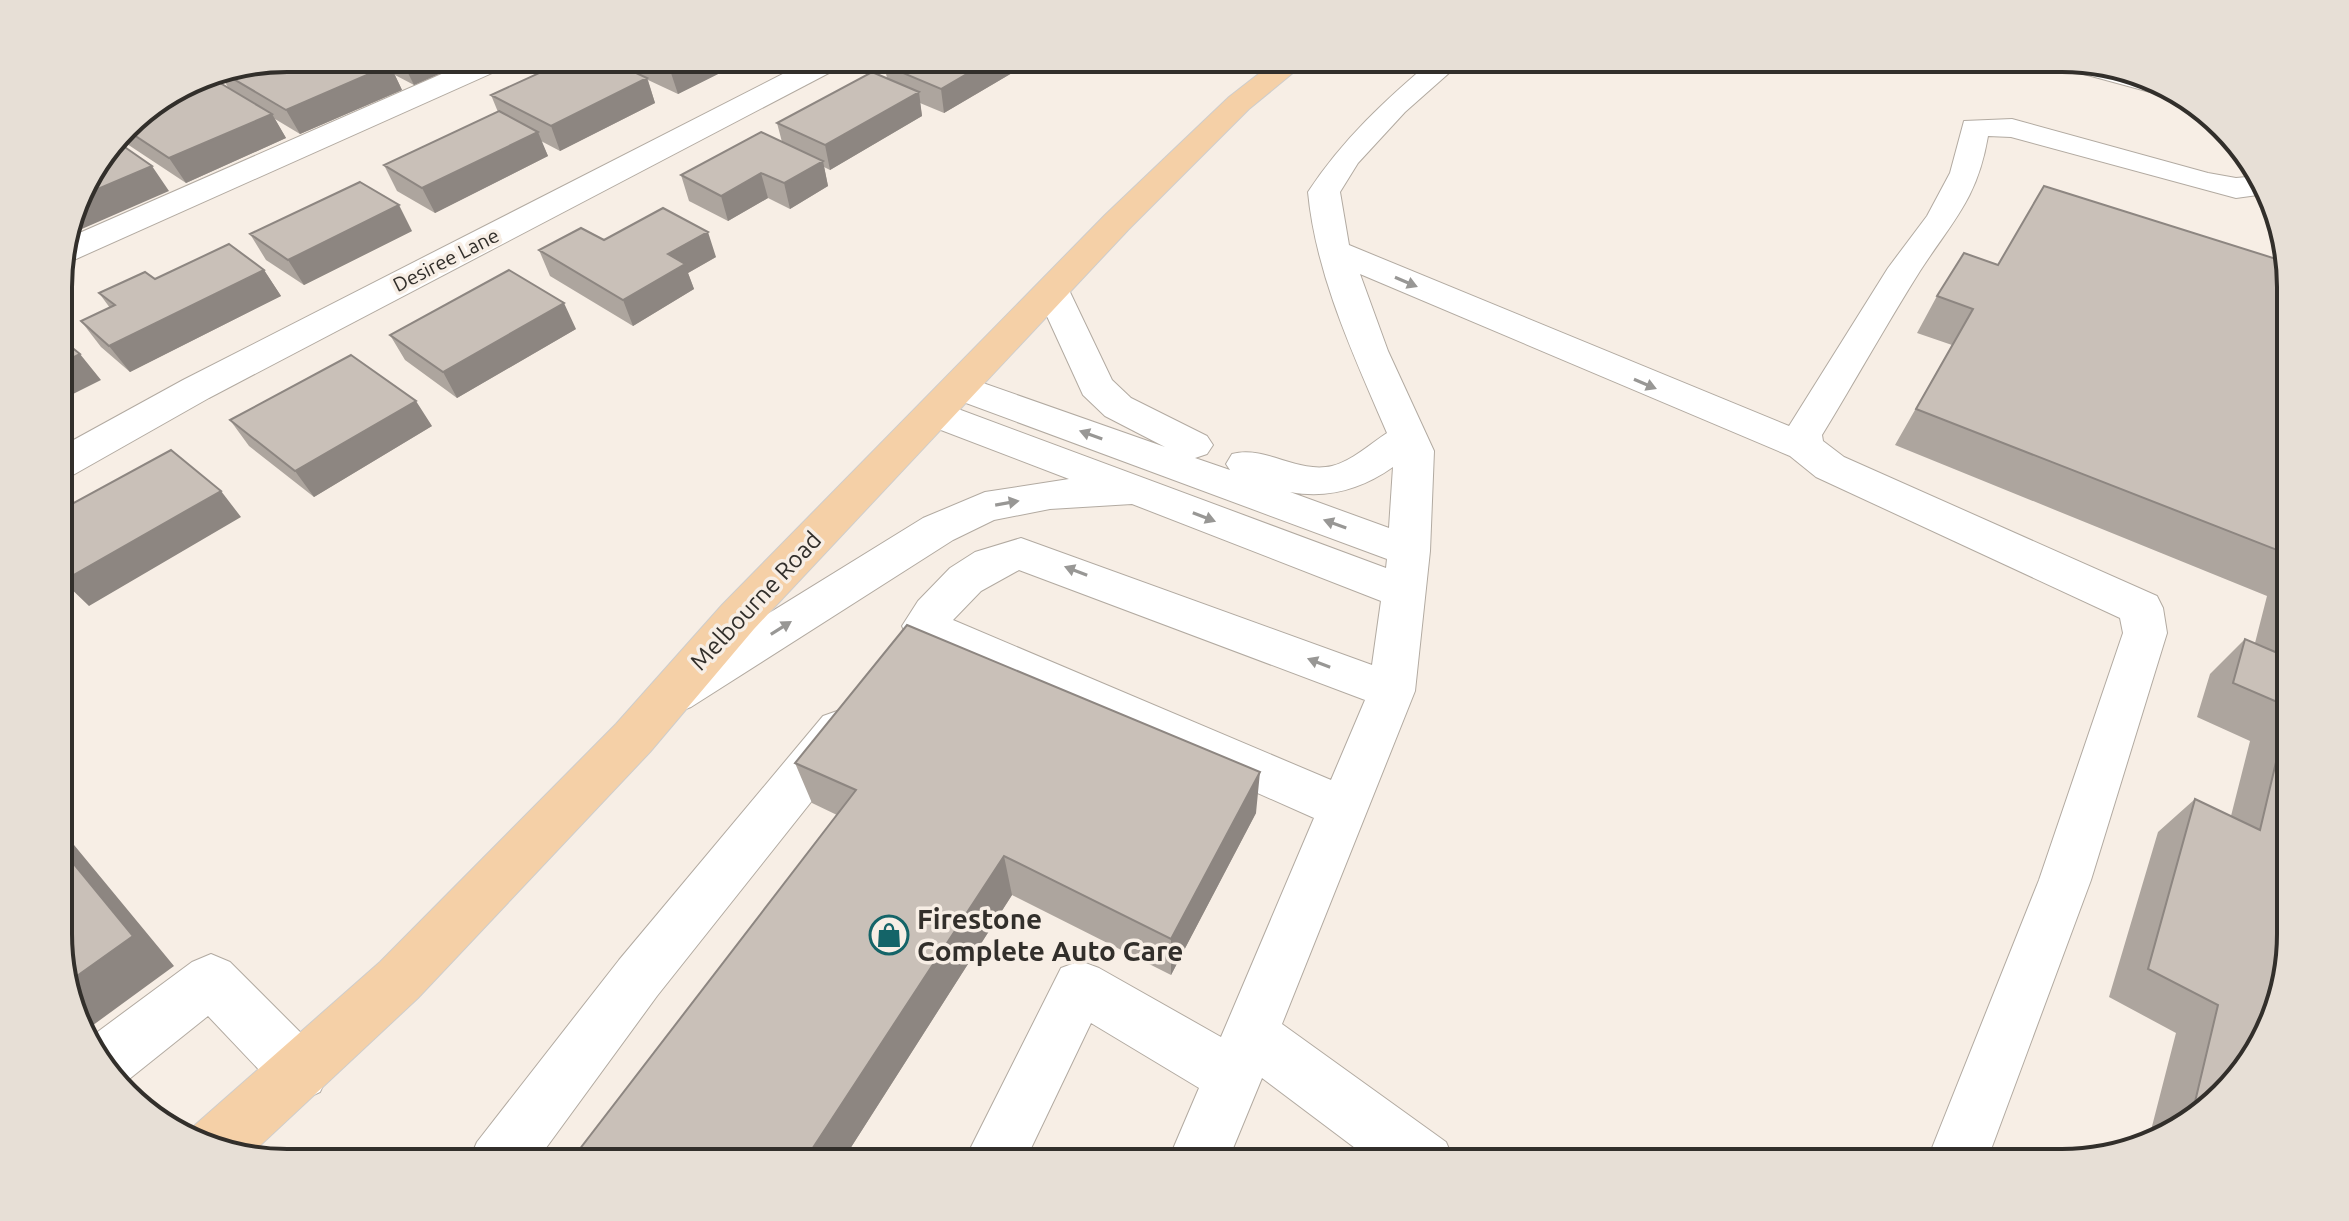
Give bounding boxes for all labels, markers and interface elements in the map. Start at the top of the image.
street label: Desiree Lane [389,223,503,296]
one-way arrow [1394,275,1418,288]
one-way arrow [1633,377,1657,390]
one-way arrow [1079,428,1103,441]
one-way arrow [995,497,1020,509]
one-way arrow [1192,512,1216,524]
one-way arrow [1323,518,1347,530]
street label: Melbourne Road [685,526,827,675]
one-way arrow [1063,564,1087,577]
one-way arrow [770,622,792,636]
one-way arrow [1307,656,1331,669]
place label: Firestone Complete Auto Care [917,903,1183,966]
shop icon: Firestone Complete Auto Care [868,914,910,956]

